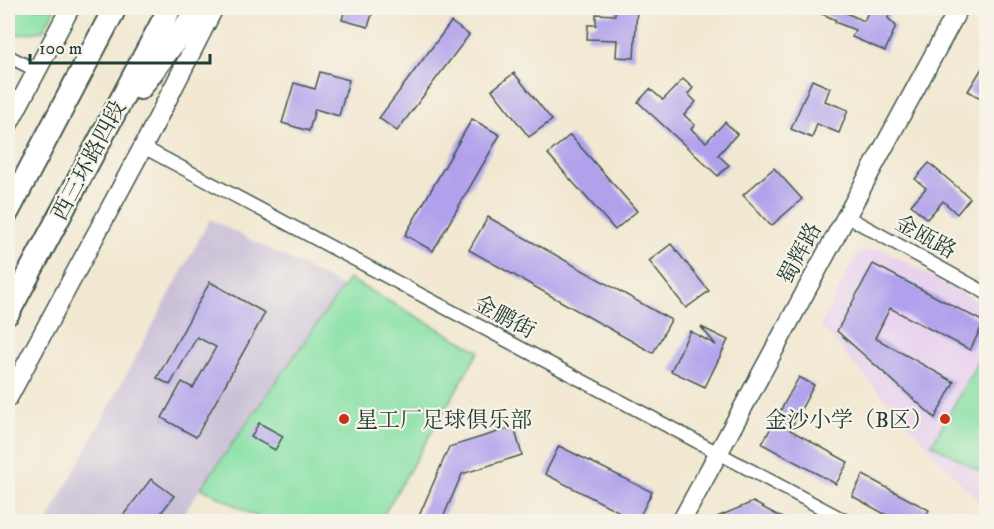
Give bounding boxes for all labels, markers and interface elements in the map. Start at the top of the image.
scale bar [30,27,210,65]
text: 100 m [39,38,82,60]
street label: 西三环路四段 [46,96,132,225]
street label: 金瓯路 [890,210,961,265]
street label: 蜀辉路 [773,218,828,289]
street label: 金鹏街 [469,290,540,345]
place label: 星工厂足球俱乐部 [356,407,532,434]
place label: 金沙小学（B区） [765,407,933,434]
marker: 星工厂足球俱乐部 [337,412,351,426]
marker: 金沙小学（B区） [938,412,952,426]

